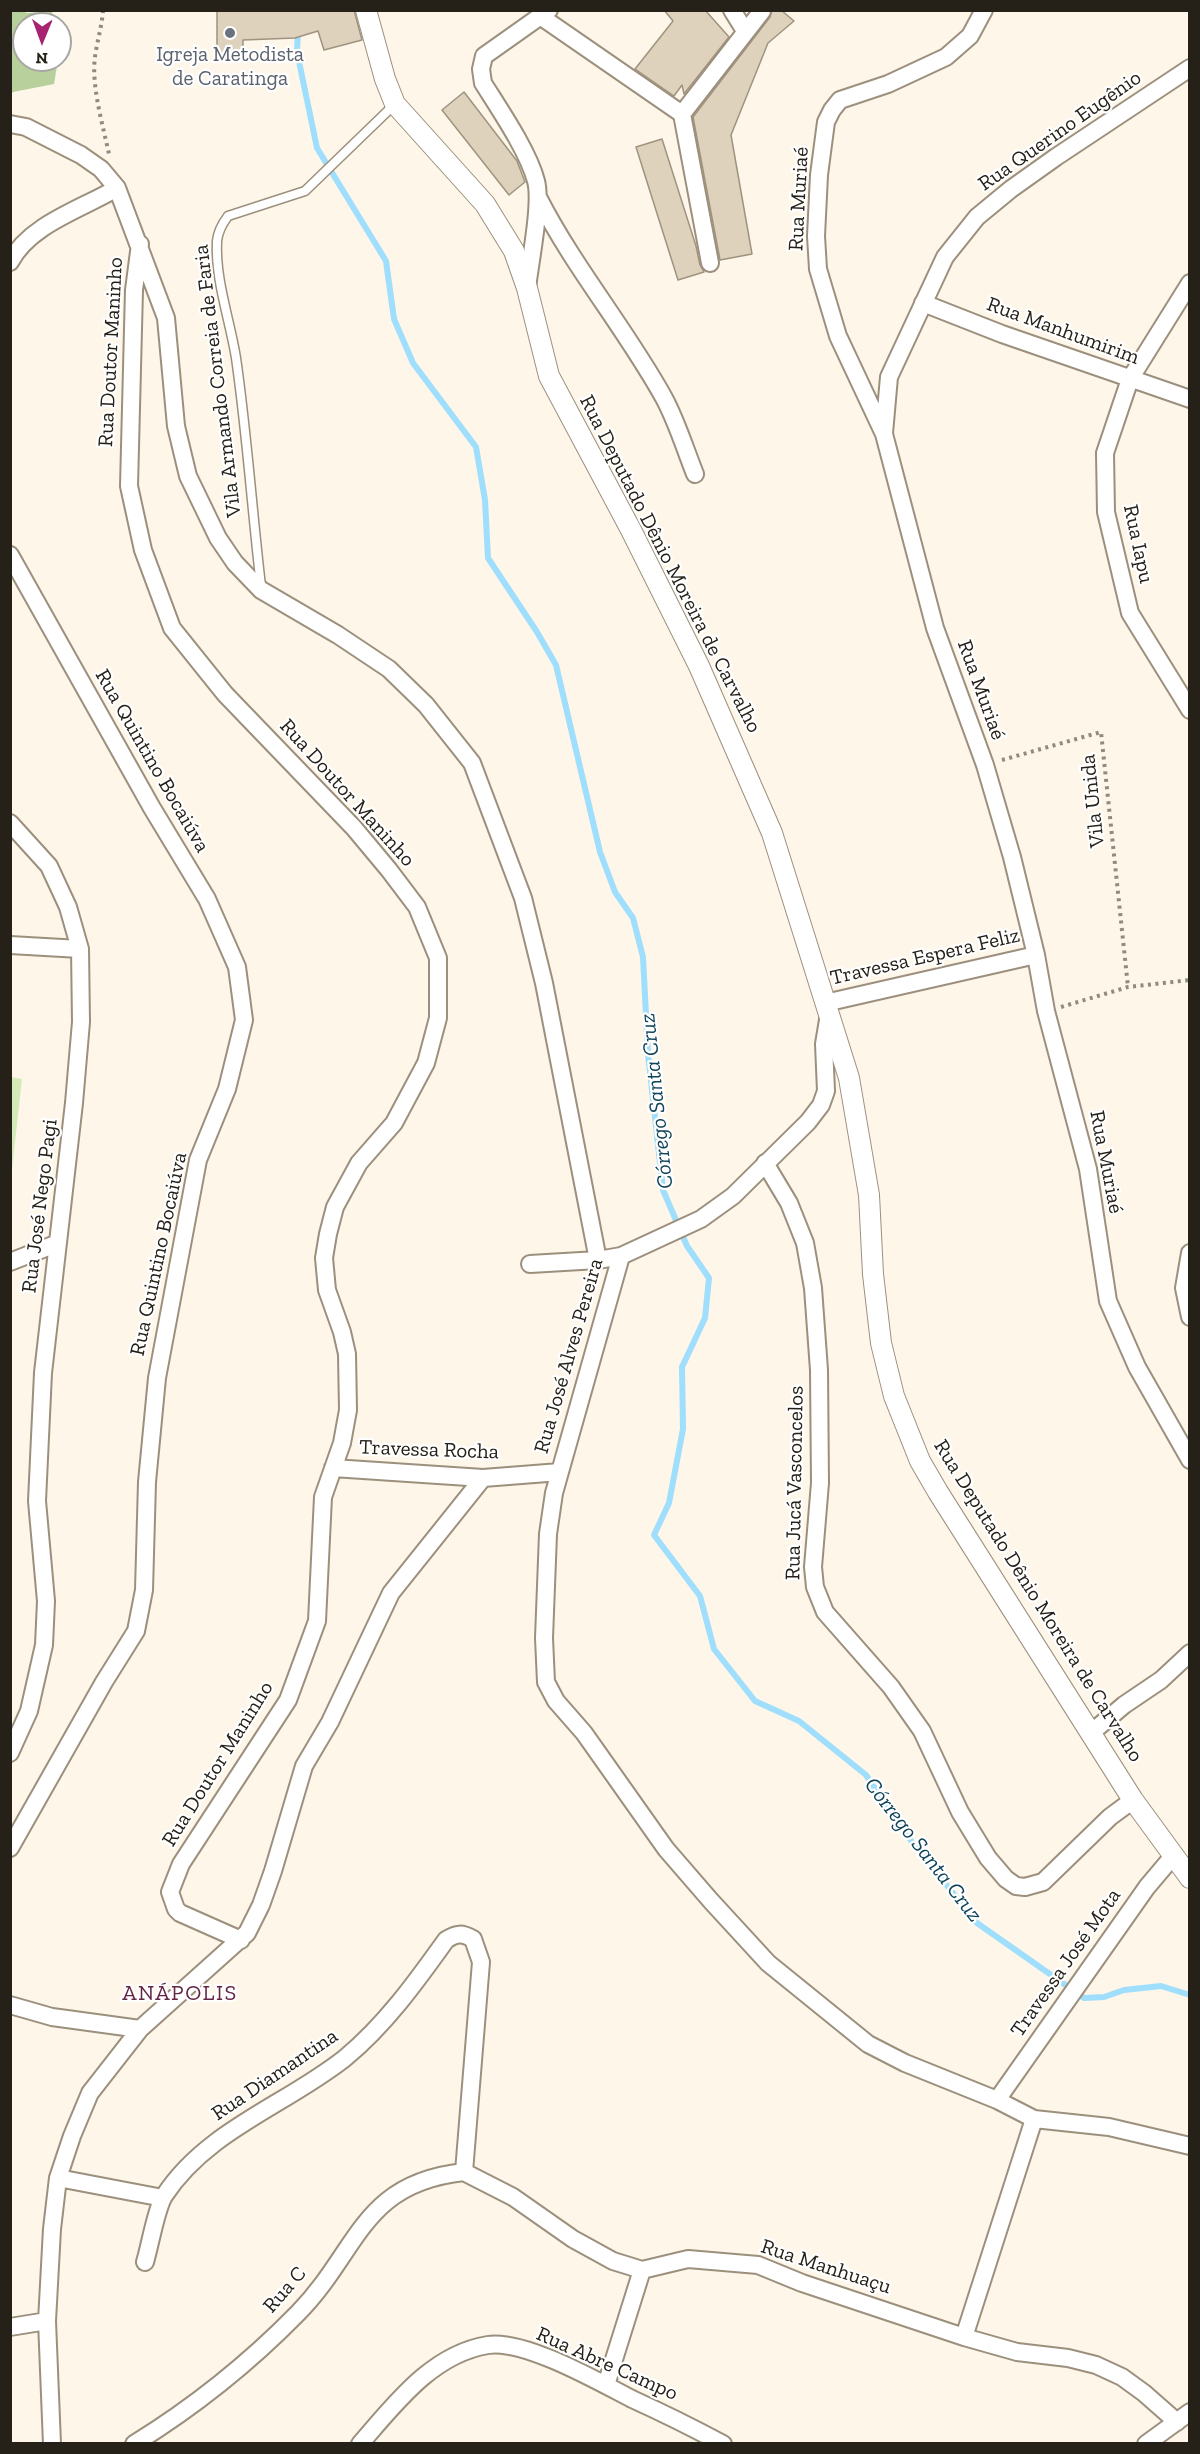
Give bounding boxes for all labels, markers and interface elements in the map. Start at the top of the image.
north arrow [12,12,72,72]
marker: Igreja Metodista de Caratinga [223,26,237,40]
place label: Igreja Metodista de Caratinga [156,42,304,92]
text: N [35,49,48,68]
street label: Rua Querino Eugênio [974,65,1146,197]
street label: Rua Muriaé [784,146,814,252]
street label: Vila Armando Correia de Faria [189,243,247,519]
street label: Rua Doutor Maninho [93,256,129,448]
street label: Rua Manhumirim [983,292,1143,370]
street label: Rua Deputado Dênio Moreira de Carvalho [574,391,766,737]
street label: Rua Iapu [1117,502,1159,586]
street label: Rua Muriaé [951,637,1011,743]
street label: Rua Quintino Bocaiúva [89,665,215,857]
street label: Rua Doutor Maninho [274,714,420,872]
street label: Vila Unida [1076,753,1110,849]
street label: Travessa Espera Feliz [828,923,1022,991]
water label: Córrego Santa Cruz [635,1012,679,1190]
street label: Rua Muriaé [1084,1108,1128,1216]
street label: Rua José Nego Pagi [17,1118,63,1294]
street label: Rua Quintino Bocaiúva [125,1150,193,1358]
street label: Rua José Alves Pereira [529,1256,609,1456]
street label: Rua Jucá Vasconcelos [781,1386,809,1580]
street label: Travessa Rocha [359,1435,499,1465]
street label: Rua Deputado Dênio Moreira de Carvalho [928,1435,1148,1767]
street label: Rua Doutor Maninho [157,1677,279,1851]
water label: Córrego Santa Cruz [858,1772,988,1928]
street label: Travessa José Mota [1005,1884,1127,2042]
district label: ANÁPOLIS [122,1981,238,2007]
street label: Rua Diamantina [207,2024,343,2126]
street label: Rua Manhuaçu [758,2234,894,2300]
street label: Rua C [258,2262,312,2318]
street label: Rua Abre Campo [532,2322,682,2406]

